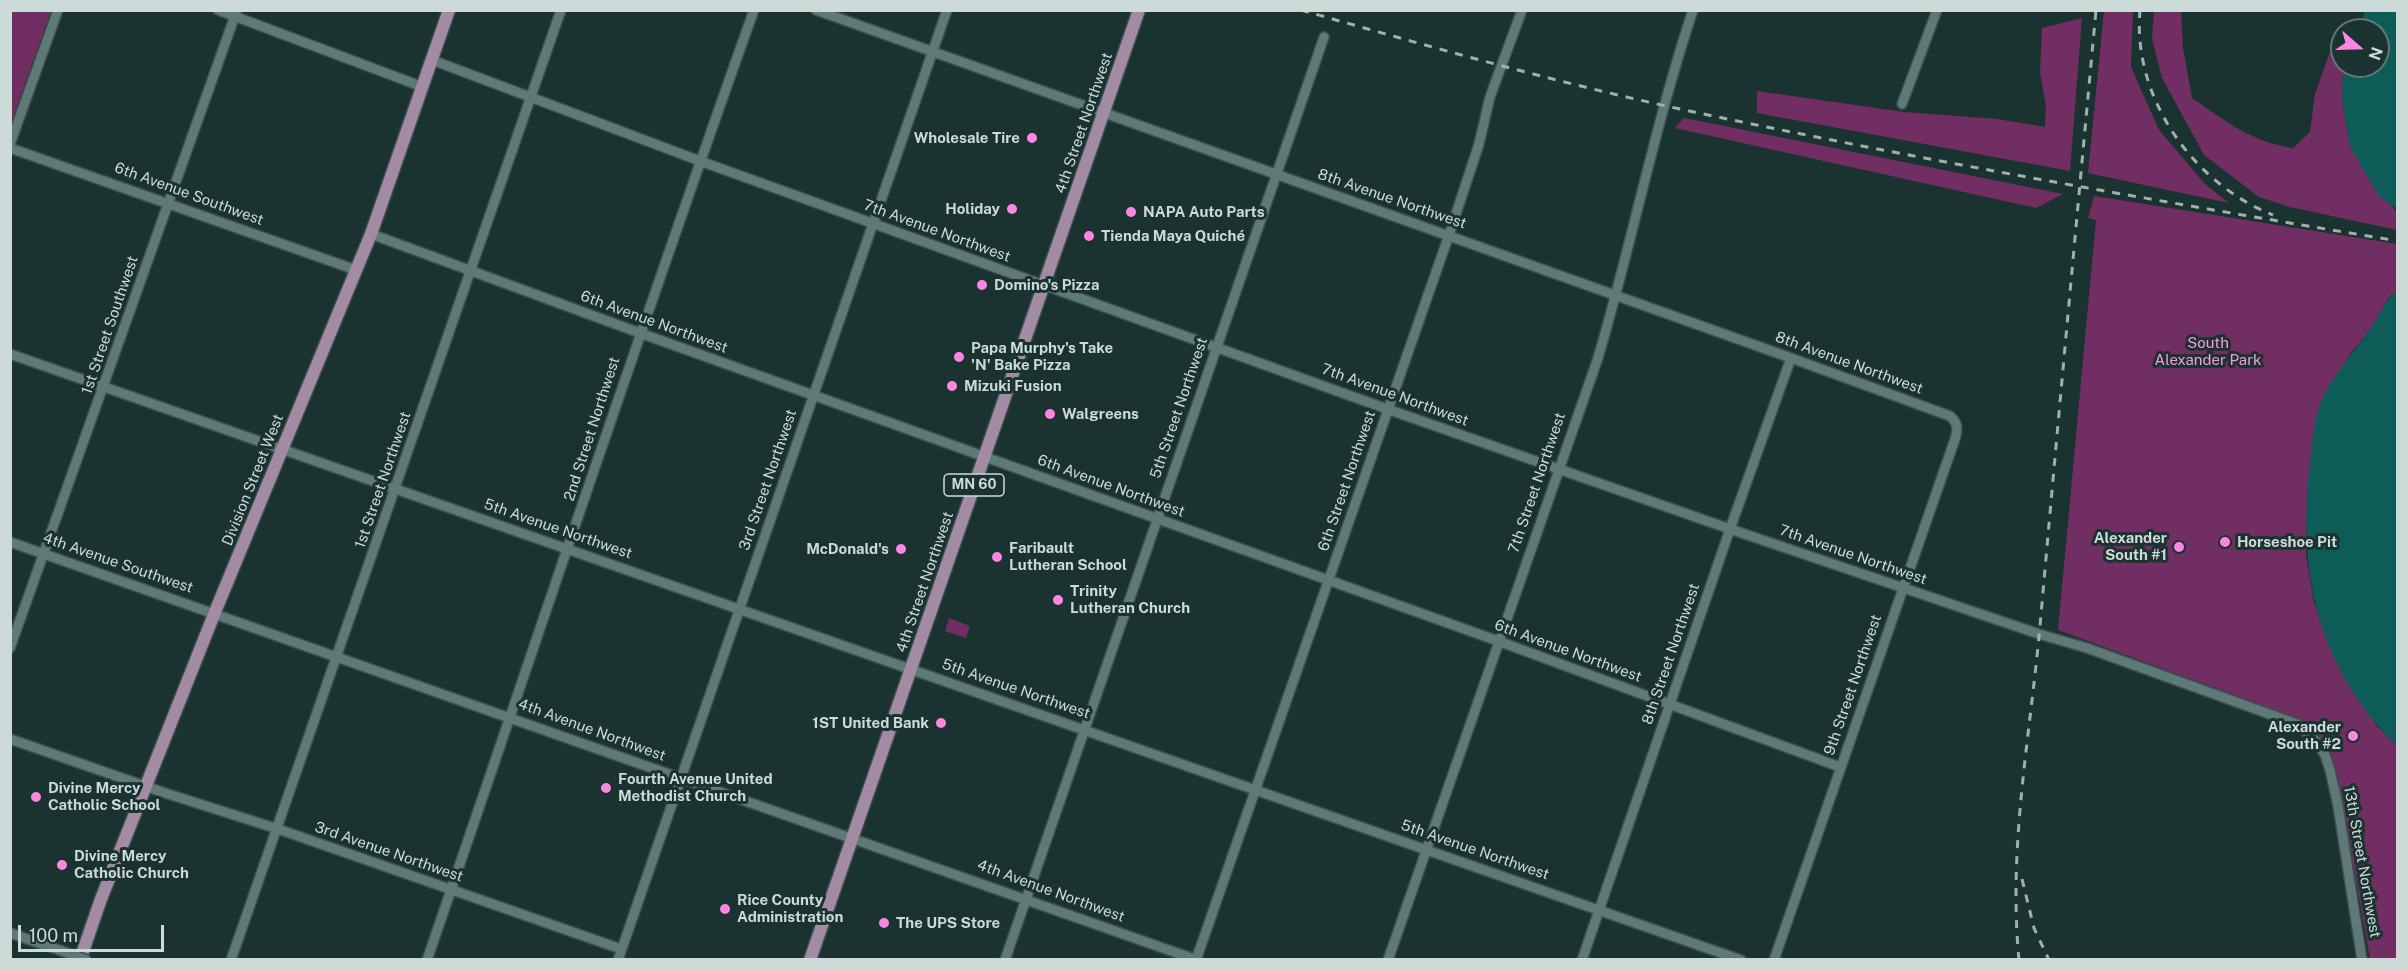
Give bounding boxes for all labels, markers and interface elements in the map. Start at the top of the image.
north arrow [2330,18,2390,78]
text: N [2364,45,2387,63]
street label: 4th Street Northwest [1051,50,1117,196]
place label: Wholesale Tire [914,129,1020,147]
marker: Wholesale Tire [1025,131,1039,145]
street label: 6th Avenue Southwest [112,159,266,229]
street label: 8th Avenue Northwest [1315,165,1469,233]
street label: 7th Avenue Northwest [861,196,1013,266]
place label: Holiday [945,200,1000,218]
marker: Holiday [1005,202,1019,216]
place label: NAPA Auto Parts [1143,203,1265,221]
marker: NAPA Auto Parts [1124,205,1138,219]
place label: Tienda Maya Quiché [1101,227,1245,245]
marker: Tienda Maya Quiché [1082,229,1096,243]
street label: 1st Street Southwest [78,253,142,397]
place label: Domino's Pizza [994,276,1099,294]
marker: Domino's Pizza [975,278,989,292]
street label: 6th Avenue Northwest [578,287,730,357]
street label: 8th Avenue Northwest [1773,328,1925,398]
park label: South Alexander Park [2155,334,2261,369]
street label: 5th Street Northwest [1146,335,1212,481]
place label: Papa Murphy's Take 'N' Bake Pizza [971,339,1113,374]
marker: Papa Murphy's Take 'N' Bake Pizza [952,350,966,364]
street label: 2nd Street Northwest [560,355,624,503]
street label: 7th Avenue Northwest [1319,360,1471,430]
place label: Mizuki Fusion [964,377,1062,395]
marker: Mizuki Fusion [945,379,959,393]
place label: Walgreens [1062,405,1139,423]
street label: 3rd Street Northwest [735,407,801,553]
marker: Walgreens [1043,407,1057,421]
street label: 6th Street Northwest [1314,408,1380,554]
street label: 1st Street Northwest [351,409,415,551]
street label: 7th Street Northwest [1504,410,1570,556]
street label: Division Street West [218,412,288,548]
street label: 6th Avenue Northwest [1035,451,1187,521]
road number: MN 60 [944,474,1004,496]
street label: 5th Avenue Northwest [481,495,635,563]
street label: 4th Street Northwest [892,509,958,655]
street label: 7th Avenue Northwest [1777,521,1929,589]
street label: 4th Avenue Southwest [41,529,195,597]
place label: Alexander South #1 [2094,529,2167,564]
place label: Horseshoe Pit [2237,533,2337,551]
marker: Horseshoe Pit [2218,535,2232,549]
place label: Faribault Lutheran School [1009,539,1127,574]
place label: McDonald's [806,540,889,558]
marker: Alexander South #1 [2172,540,2186,554]
marker: McDonald's [894,542,908,556]
marker: Faribault Lutheran School [990,550,1004,564]
street label: 8th Street Northwest [1638,581,1704,727]
place label: Trinity Lutheran Church [1070,582,1190,617]
marker: Trinity Lutheran Church [1051,593,1065,607]
street label: 9th Street Northwest [1820,612,1886,758]
street label: 6th Avenue Northwest [1492,616,1644,686]
street label: 5th Avenue Northwest [939,655,1093,723]
street label: 4th Avenue Northwest [516,695,668,765]
place label: 1ST United Bank [812,714,929,732]
marker: 1ST United Bank [934,716,948,730]
place label: Alexander South #2 [2268,718,2341,753]
marker: Alexander South #2 [2346,729,2360,743]
place label: Fourth Avenue United Methodist Church [618,770,773,805]
place label: Divine Mercy Catholic School [48,779,161,814]
marker: Fourth Avenue United Methodist Church [599,781,613,795]
street label: 13th Street Northwest [2340,785,2384,939]
marker: Divine Mercy Catholic School [29,790,43,804]
street label: 5th Avenue Northwest [1398,816,1552,884]
street label: 3rd Avenue Northwest [312,818,466,886]
place label: Divine Mercy Catholic Church [74,847,189,882]
street label: 4th Avenue Northwest [975,856,1127,926]
marker: Divine Mercy Catholic Church [55,858,69,872]
place label: Rice County Administration [737,891,843,926]
marker: Rice County Administration [718,902,732,916]
scale bar [21,913,166,951]
place label: The UPS Store [896,914,1000,932]
marker: The UPS Store [877,916,891,930]
text: 100 m [29,925,78,946]

